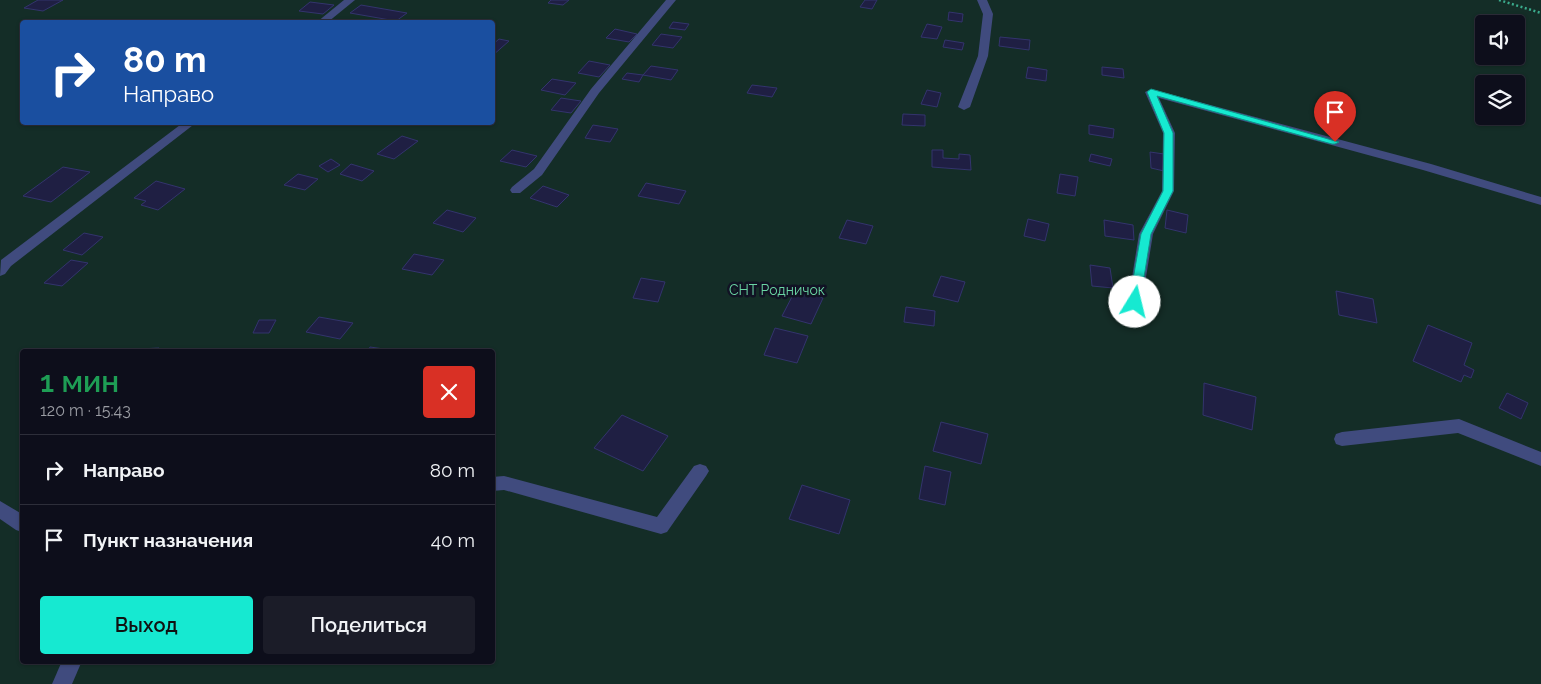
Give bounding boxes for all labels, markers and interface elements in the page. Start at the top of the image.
map controls [1475,15,1525,125]
button: sound [1475,15,1525,65]
text: 80 m [123,39,207,80]
icon: right [40,40,105,105]
button: layers [1475,75,1525,125]
text: Направо [123,81,214,107]
pin [1314,91,1356,142]
icon: arrive [1321,98,1349,126]
position arrow [1108,275,1160,327]
park label: СНТ Родничок [729,282,825,298]
text: 1 мин [40,364,119,399]
button: close [423,366,475,418]
text: 120 m · 15:43 [40,401,131,420]
icon: right [40,456,68,484]
text: Направо [83,459,164,481]
text: 80 m [430,459,475,481]
icon: arrive [40,526,68,554]
text: Пункт назначения [83,529,253,551]
text: 40 m [431,529,475,551]
button: Выход [40,596,253,654]
button: Поделиться [263,596,475,654]

